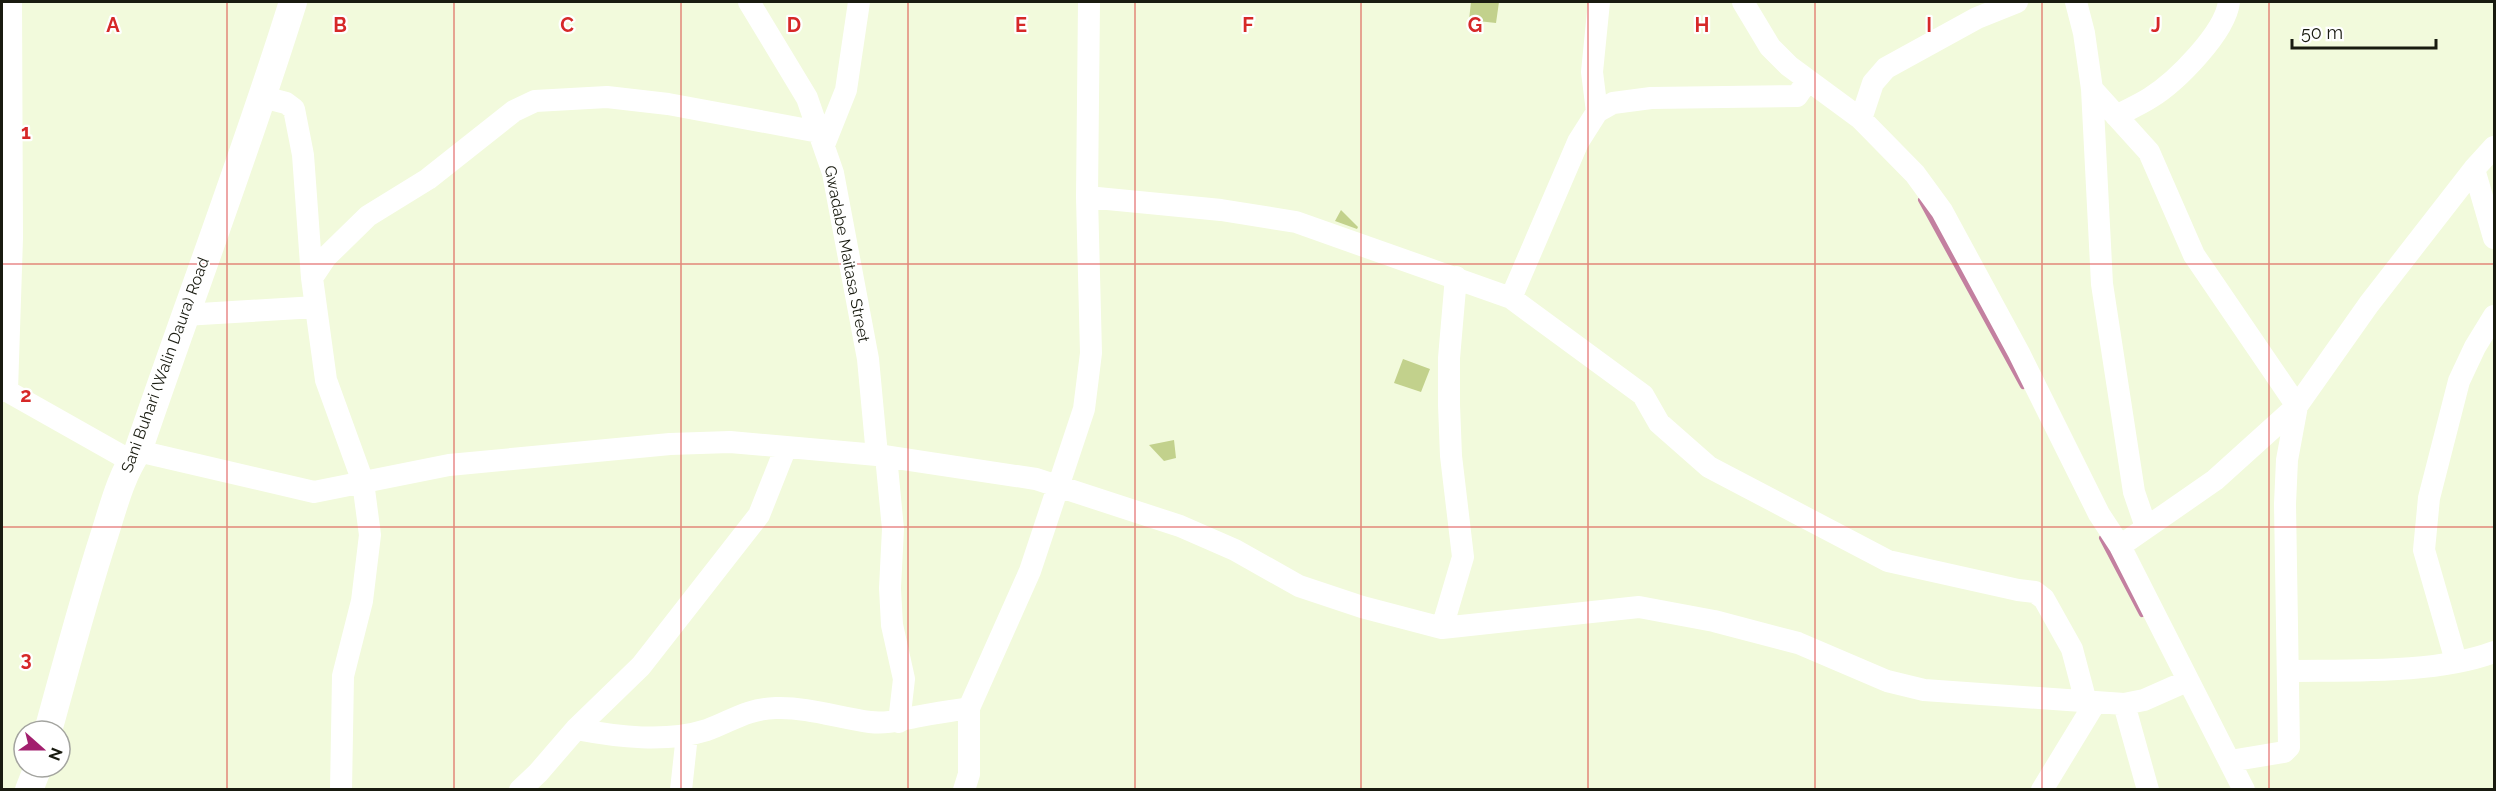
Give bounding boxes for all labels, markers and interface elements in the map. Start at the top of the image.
scale bar [2292,12,2436,50]
text: A [106,13,120,37]
text: B [333,13,347,37]
text: C [560,13,574,37]
text: D [787,13,801,37]
text: E [1015,13,1027,37]
text: F [1242,13,1254,37]
text: G [1468,13,1482,37]
text: H [1695,13,1709,37]
text: I [1926,13,1932,37]
text: J [2151,13,2161,37]
text: 50 m [2301,22,2343,43]
text: 1 [21,120,31,144]
street label: Gwadabe Maitasa Street [821,164,874,345]
street label: Sani Buhari (Walin Daura) Road [117,255,213,475]
text: 2 [20,383,32,407]
text: 3 [20,647,32,671]
north arrow [12,719,72,779]
text: N [44,745,67,763]

